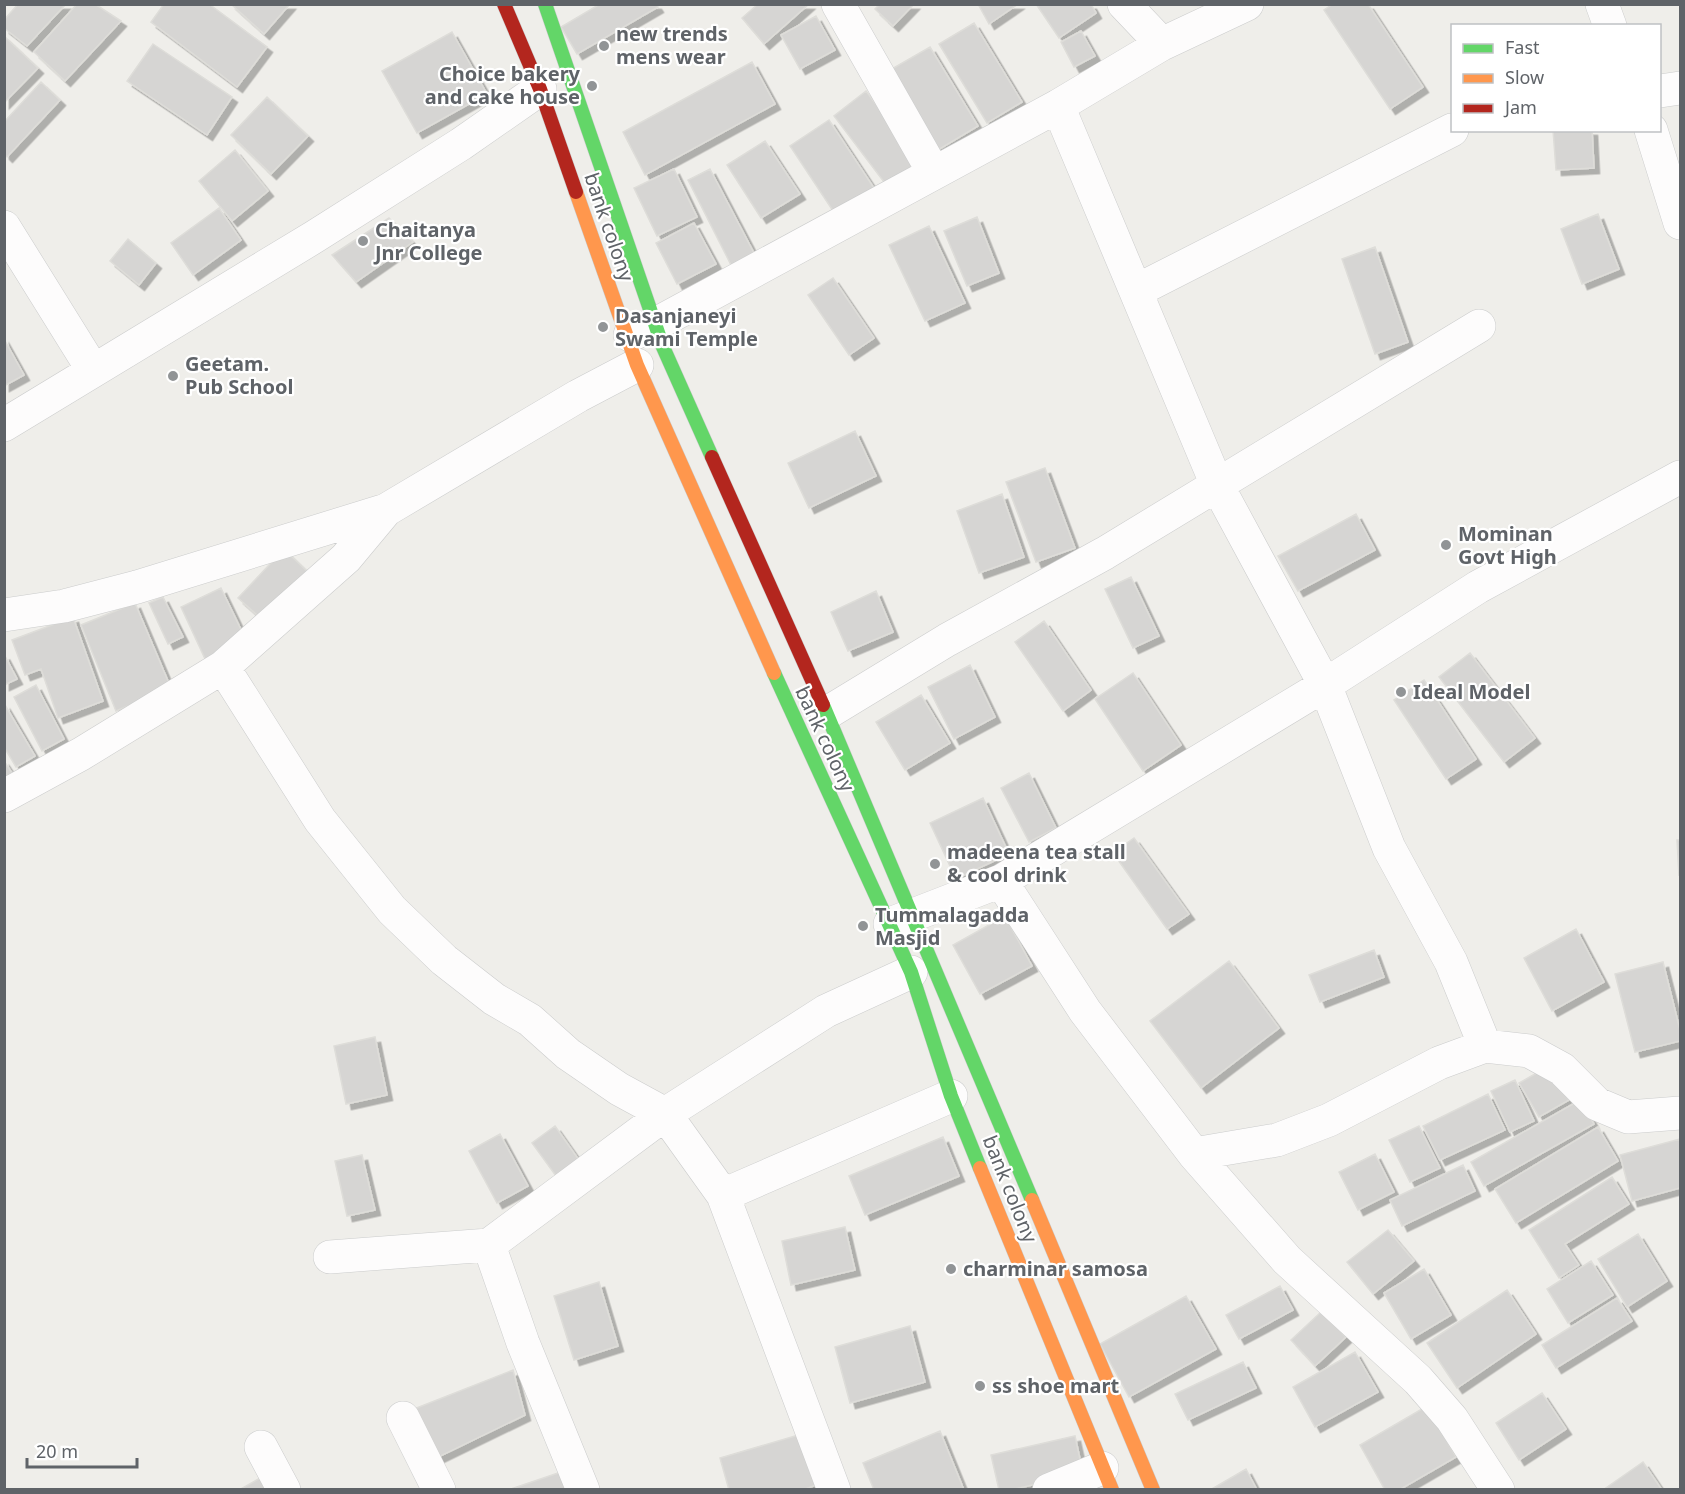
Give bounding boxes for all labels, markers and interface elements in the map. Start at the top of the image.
place label: new trends mens wear [616,20,728,70]
legend [1451,24,1661,132]
text: Fast [1505,35,1540,59]
marker: new trends mens wear [597,39,611,53]
place label: Choice bakery and cake house [425,60,581,110]
text: Slow [1505,65,1544,89]
marker: Choice bakery and cake house [585,79,599,93]
text: Jam [1503,95,1537,119]
street label: bank colony [578,169,641,286]
place label: Chaitanya Jnr College [373,216,483,266]
marker: Chaitanya Jnr College [356,234,370,248]
place label: Dasanjaneyi Swami Temple [615,302,758,352]
marker: Dasanjaneyi Swami Temple [596,320,610,334]
place label: Geetam. Pub School [185,350,294,400]
marker: Geetam. Pub School [166,369,180,383]
place label: Mominan Govt High [1458,520,1557,570]
marker: Mominan Govt High [1439,538,1453,552]
place label: Ideal Model [1413,678,1530,705]
street label: bank colony [789,682,862,797]
marker: Ideal Model [1394,685,1408,699]
place label: madeena tea stall & cool drink [947,838,1126,888]
marker: madeena tea stall & cool drink [928,857,942,871]
place label: Tummalagadda Masjid [875,901,1029,951]
marker: Tummalagadda Masjid [856,919,870,933]
street label: bank colony [977,1131,1044,1247]
place label: charminar samosa [963,1255,1148,1282]
marker: charminar samosa [944,1262,958,1276]
place label: ss shoe mart [992,1372,1119,1399]
marker: ss shoe mart [973,1379,987,1393]
scale bar [27,1431,136,1469]
text: 20 m [36,1439,78,1463]

